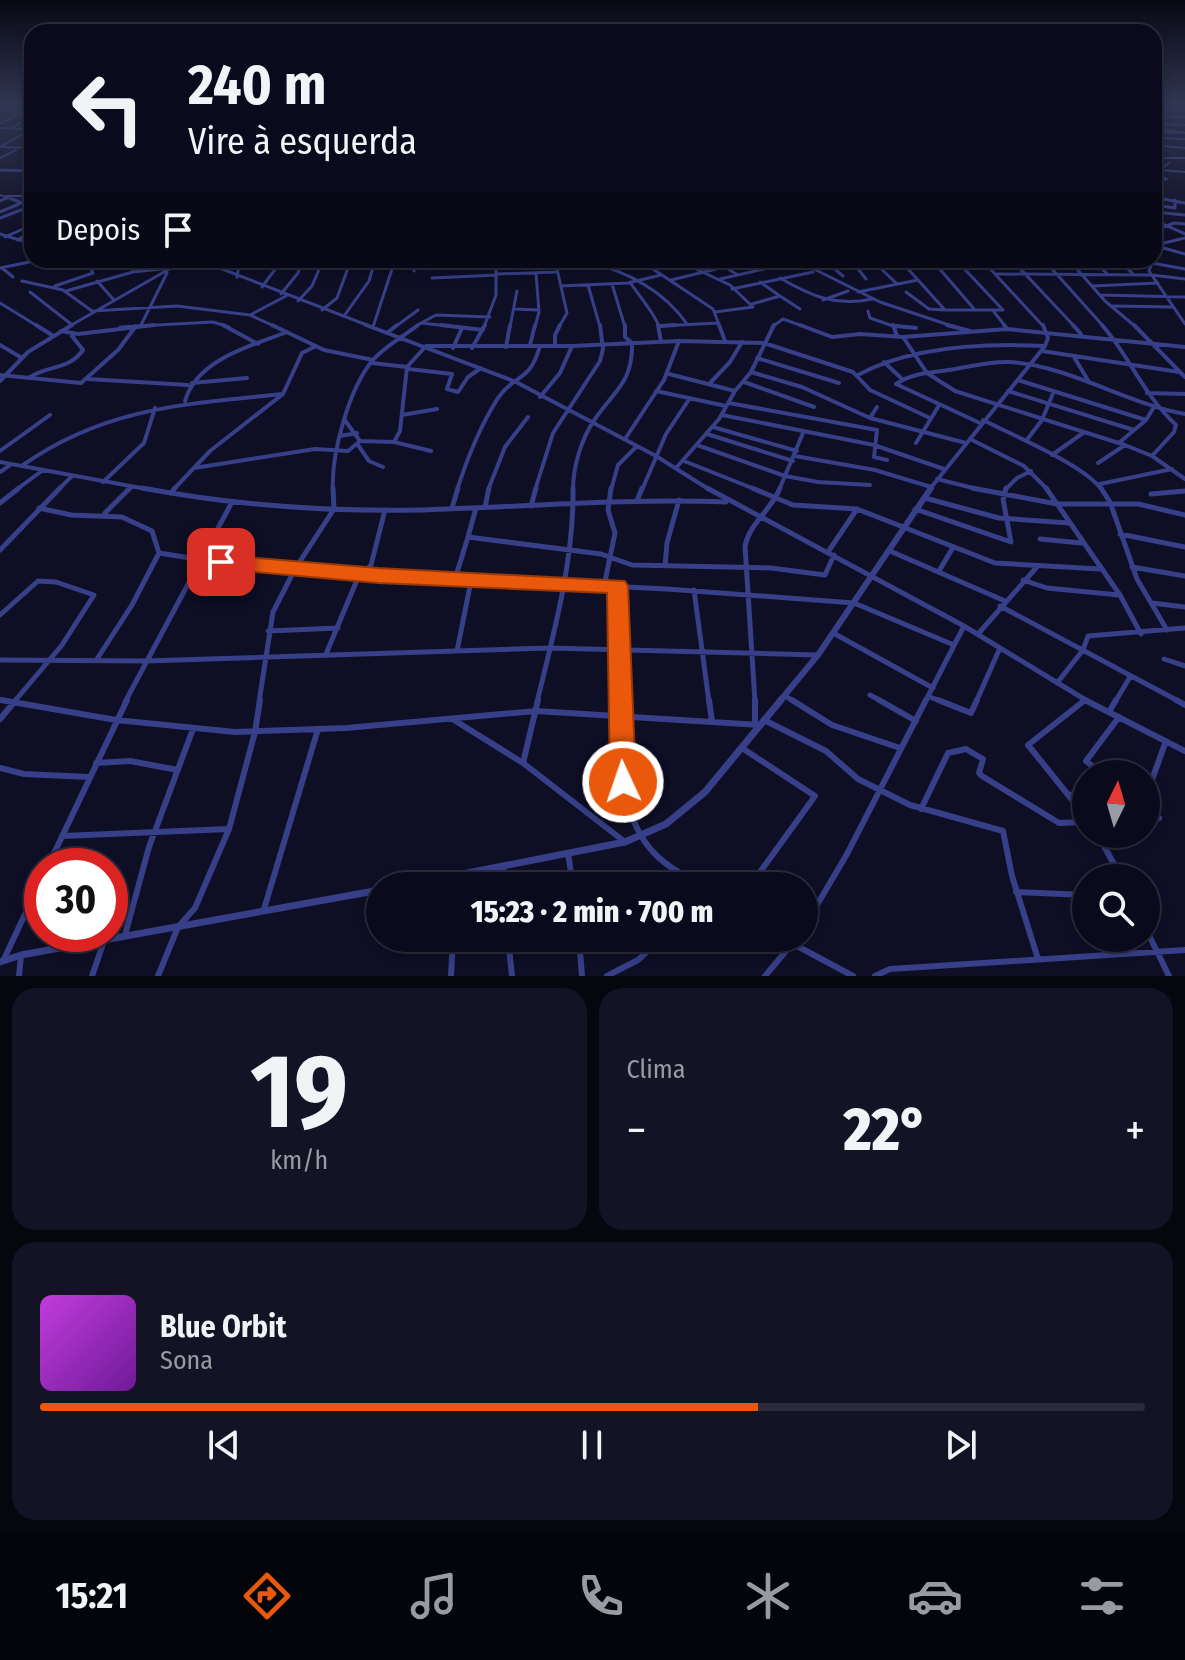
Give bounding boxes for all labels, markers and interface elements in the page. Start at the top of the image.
text: 240 m [188,52,327,119]
icon: left [56,56,160,160]
text: Vire à esquerda [188,120,417,164]
icon: arrive [156,208,200,252]
text: Depois [56,212,140,248]
pin [187,528,255,596]
icon: arrive [199,540,243,584]
position arrow [581,740,665,824]
north arrow [1072,760,1160,848]
map controls [1072,760,1160,952]
speed limit sign: 30 [24,848,128,952]
button: search [1072,864,1160,952]
text: 15:23 · 2 min · 700 m [471,894,713,930]
text: 19 [250,1030,348,1155]
text: Clima [627,1054,686,1085]
text: 22° [843,1094,928,1166]
text: − [627,1104,646,1157]
text: + [1125,1104,1145,1157]
text: km/h [270,1145,328,1176]
text: Blue Orbit [160,1309,286,1345]
text: Sona [160,1345,213,1376]
icon: previous [202,1423,246,1467]
icon: pause [570,1423,614,1467]
icon: next [939,1423,983,1467]
icon: directions [239,1568,295,1624]
icon: music [406,1568,462,1624]
icon: phone [573,1568,629,1624]
icon: climate [740,1568,796,1624]
icon: car [907,1568,963,1624]
icon: filters [1074,1568,1130,1624]
text: 15:21 [55,1574,128,1618]

